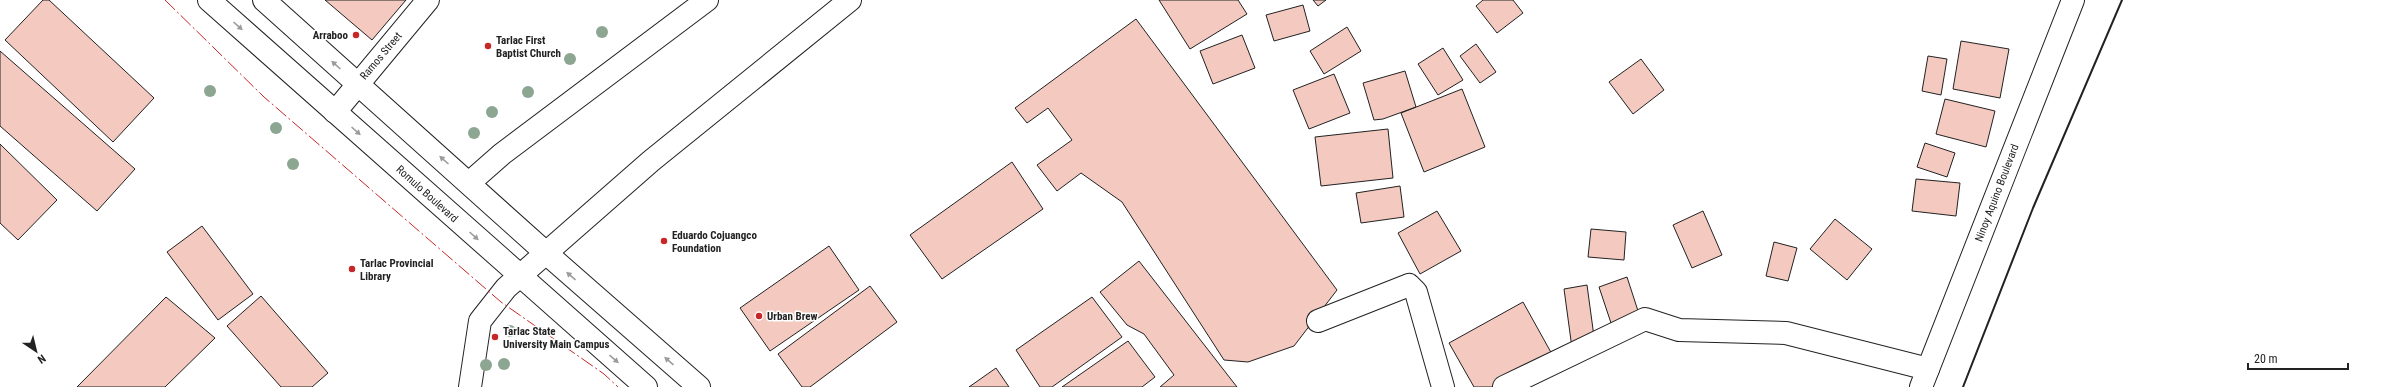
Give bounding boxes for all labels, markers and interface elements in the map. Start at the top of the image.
one-way arrow [233,21,243,31]
place label: Arraboo [313,29,349,42]
marker: Arraboo [351,30,361,40]
street label: Ramos Street [357,30,405,82]
place label: Tarlac First Baptist Church [496,34,561,60]
marker: Tarlac First Baptist Church [483,41,493,51]
one-way arrow [331,60,341,69]
one-way arrow [351,126,361,135]
street label: Ninoy Aquino Boulevard [1972,142,2022,244]
one-way arrow [438,156,449,165]
street label: Romulo Boulevard [393,163,461,225]
place label: Eduardo Cojuangco Foundation [672,229,757,255]
one-way arrow [469,231,478,240]
marker: Eduardo Cojuangco Foundation [659,236,669,246]
place label: Tarlac Provincial Library [360,257,434,283]
marker: Tarlac Provincial Library [347,264,357,274]
one-way arrow [566,271,576,280]
place label: Urban Brew [767,310,817,323]
marker: Urban Brew [754,311,764,321]
place label: Tarlac State University Main Campus [503,325,610,351]
north arrow [16,331,56,371]
marker: Tarlac State University Main Campus [490,332,500,342]
scale bar [2248,345,2348,371]
text: N [35,352,48,366]
text: 20 m [2254,352,2278,366]
one-way arrow [608,354,619,363]
one-way arrow [664,357,674,366]

